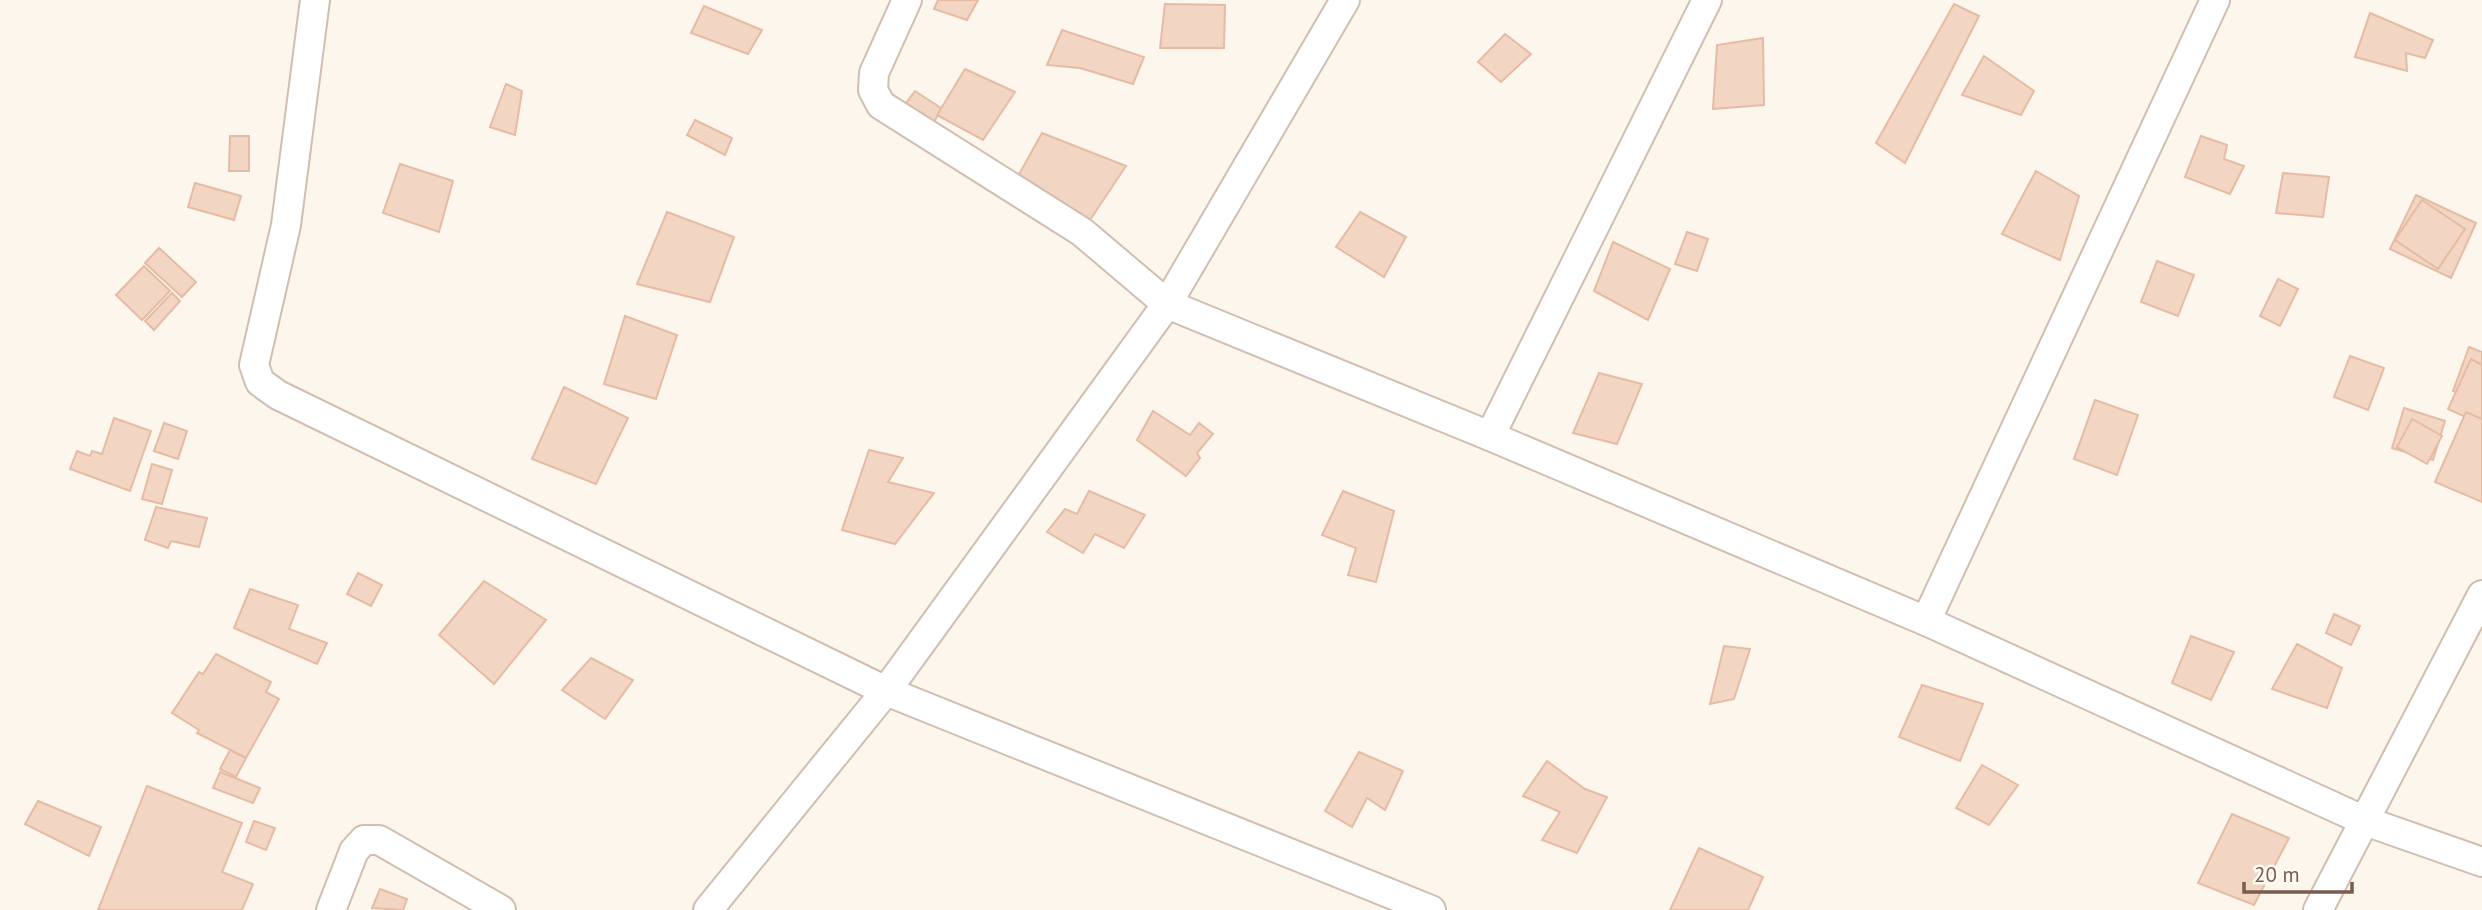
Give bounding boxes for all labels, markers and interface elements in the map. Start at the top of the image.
scale bar [2244,850,2352,894]
text: 20 m [2254,861,2300,888]

